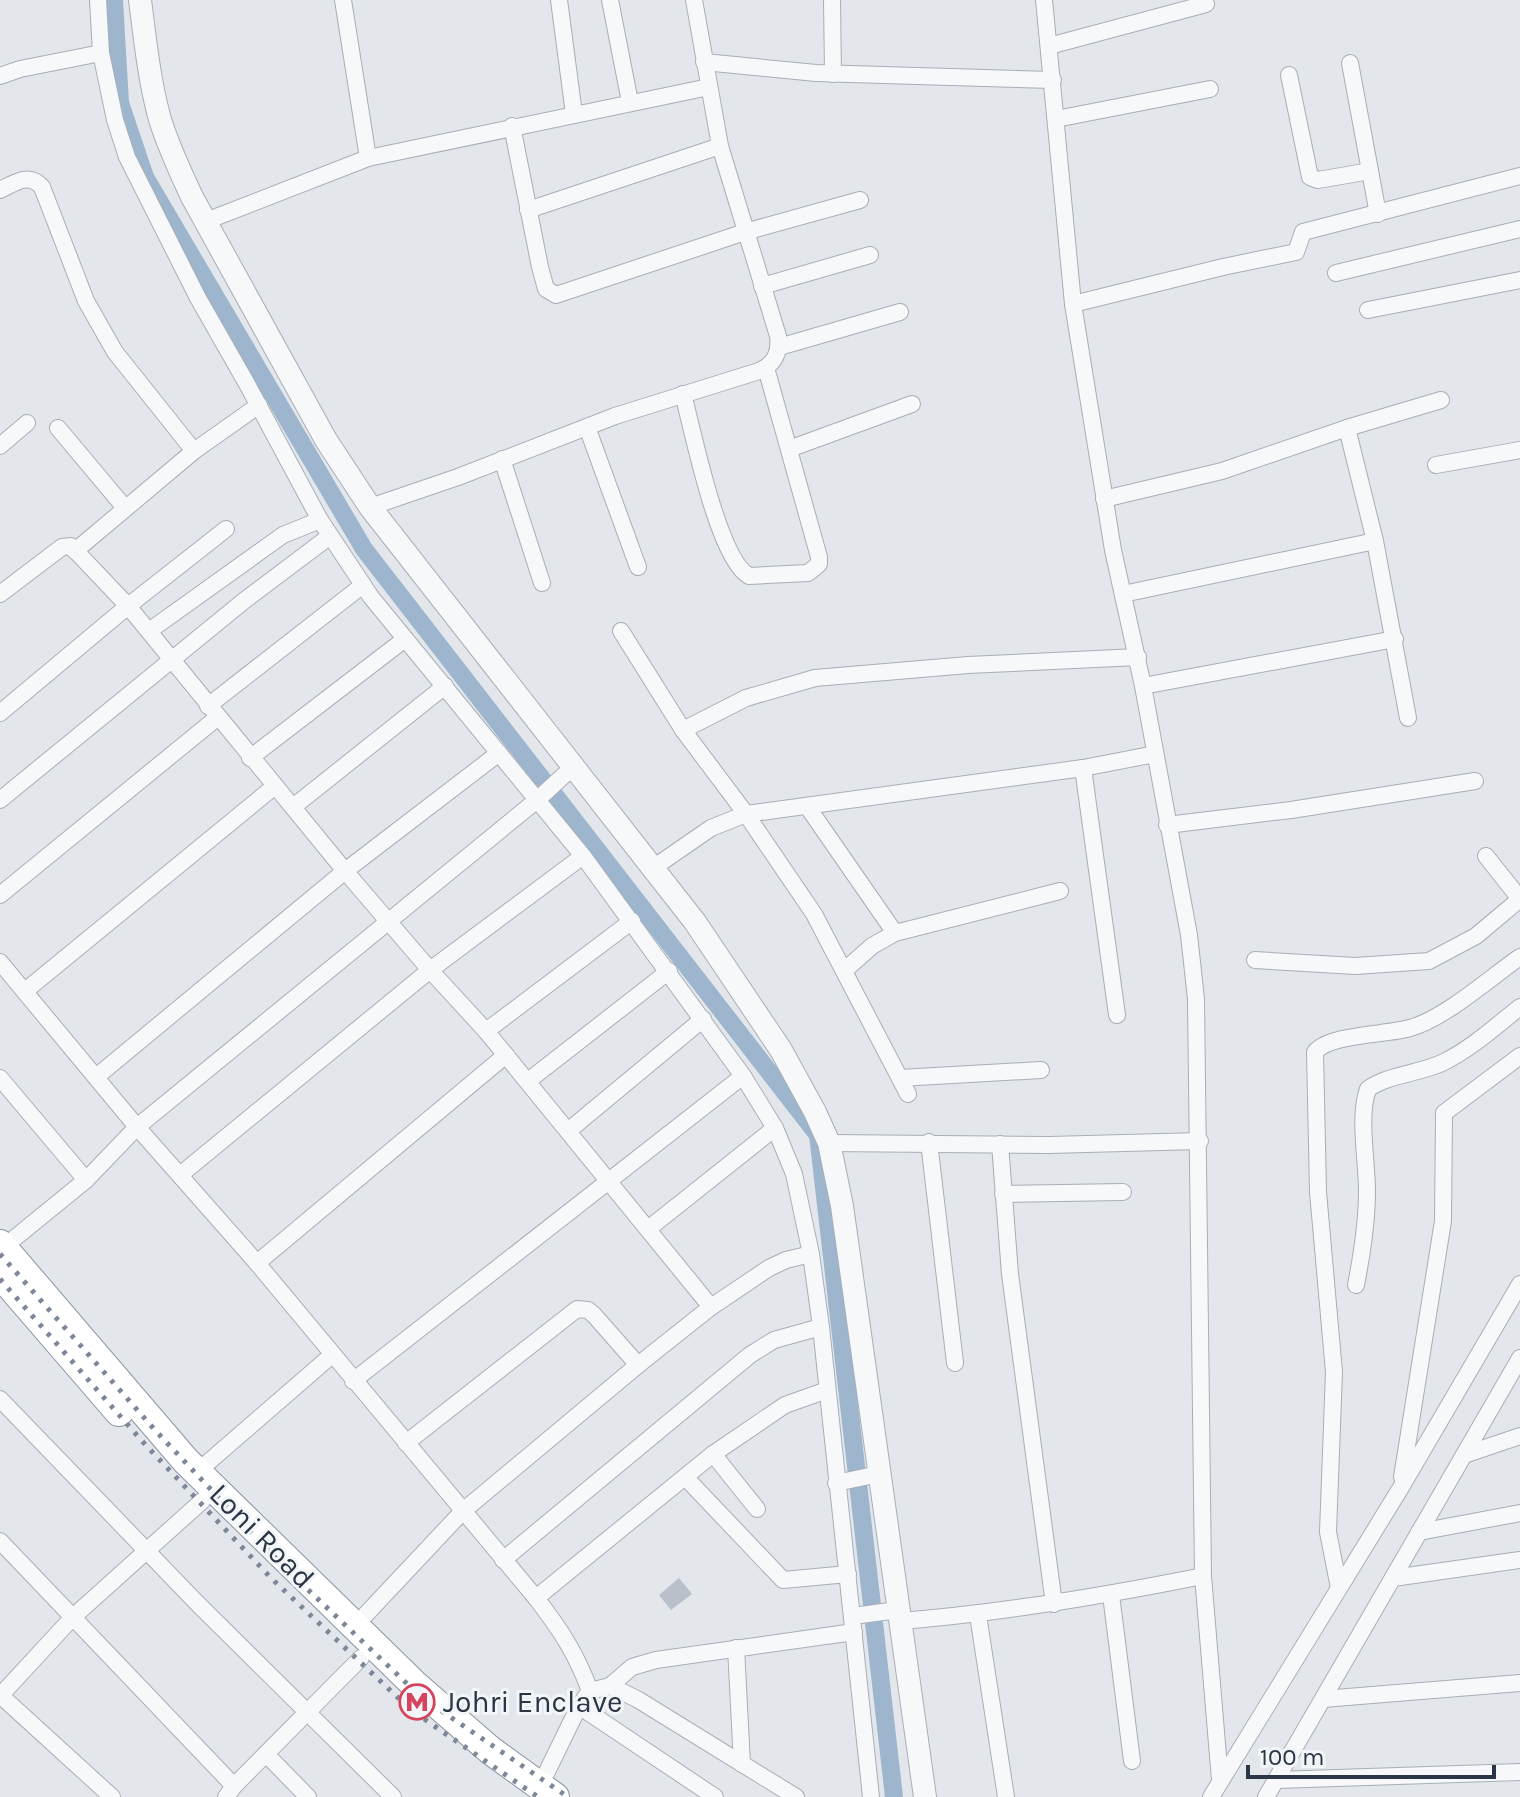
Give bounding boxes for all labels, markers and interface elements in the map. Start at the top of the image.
street label: Loni Road [202,1476,322,1596]
metro station icon: Johri Enclave [398,1683,436,1721]
place label: Johri Enclave [443,1684,622,1720]
scale bar [1248,1729,1494,1779]
text: 100 m [1260,1743,1325,1771]

